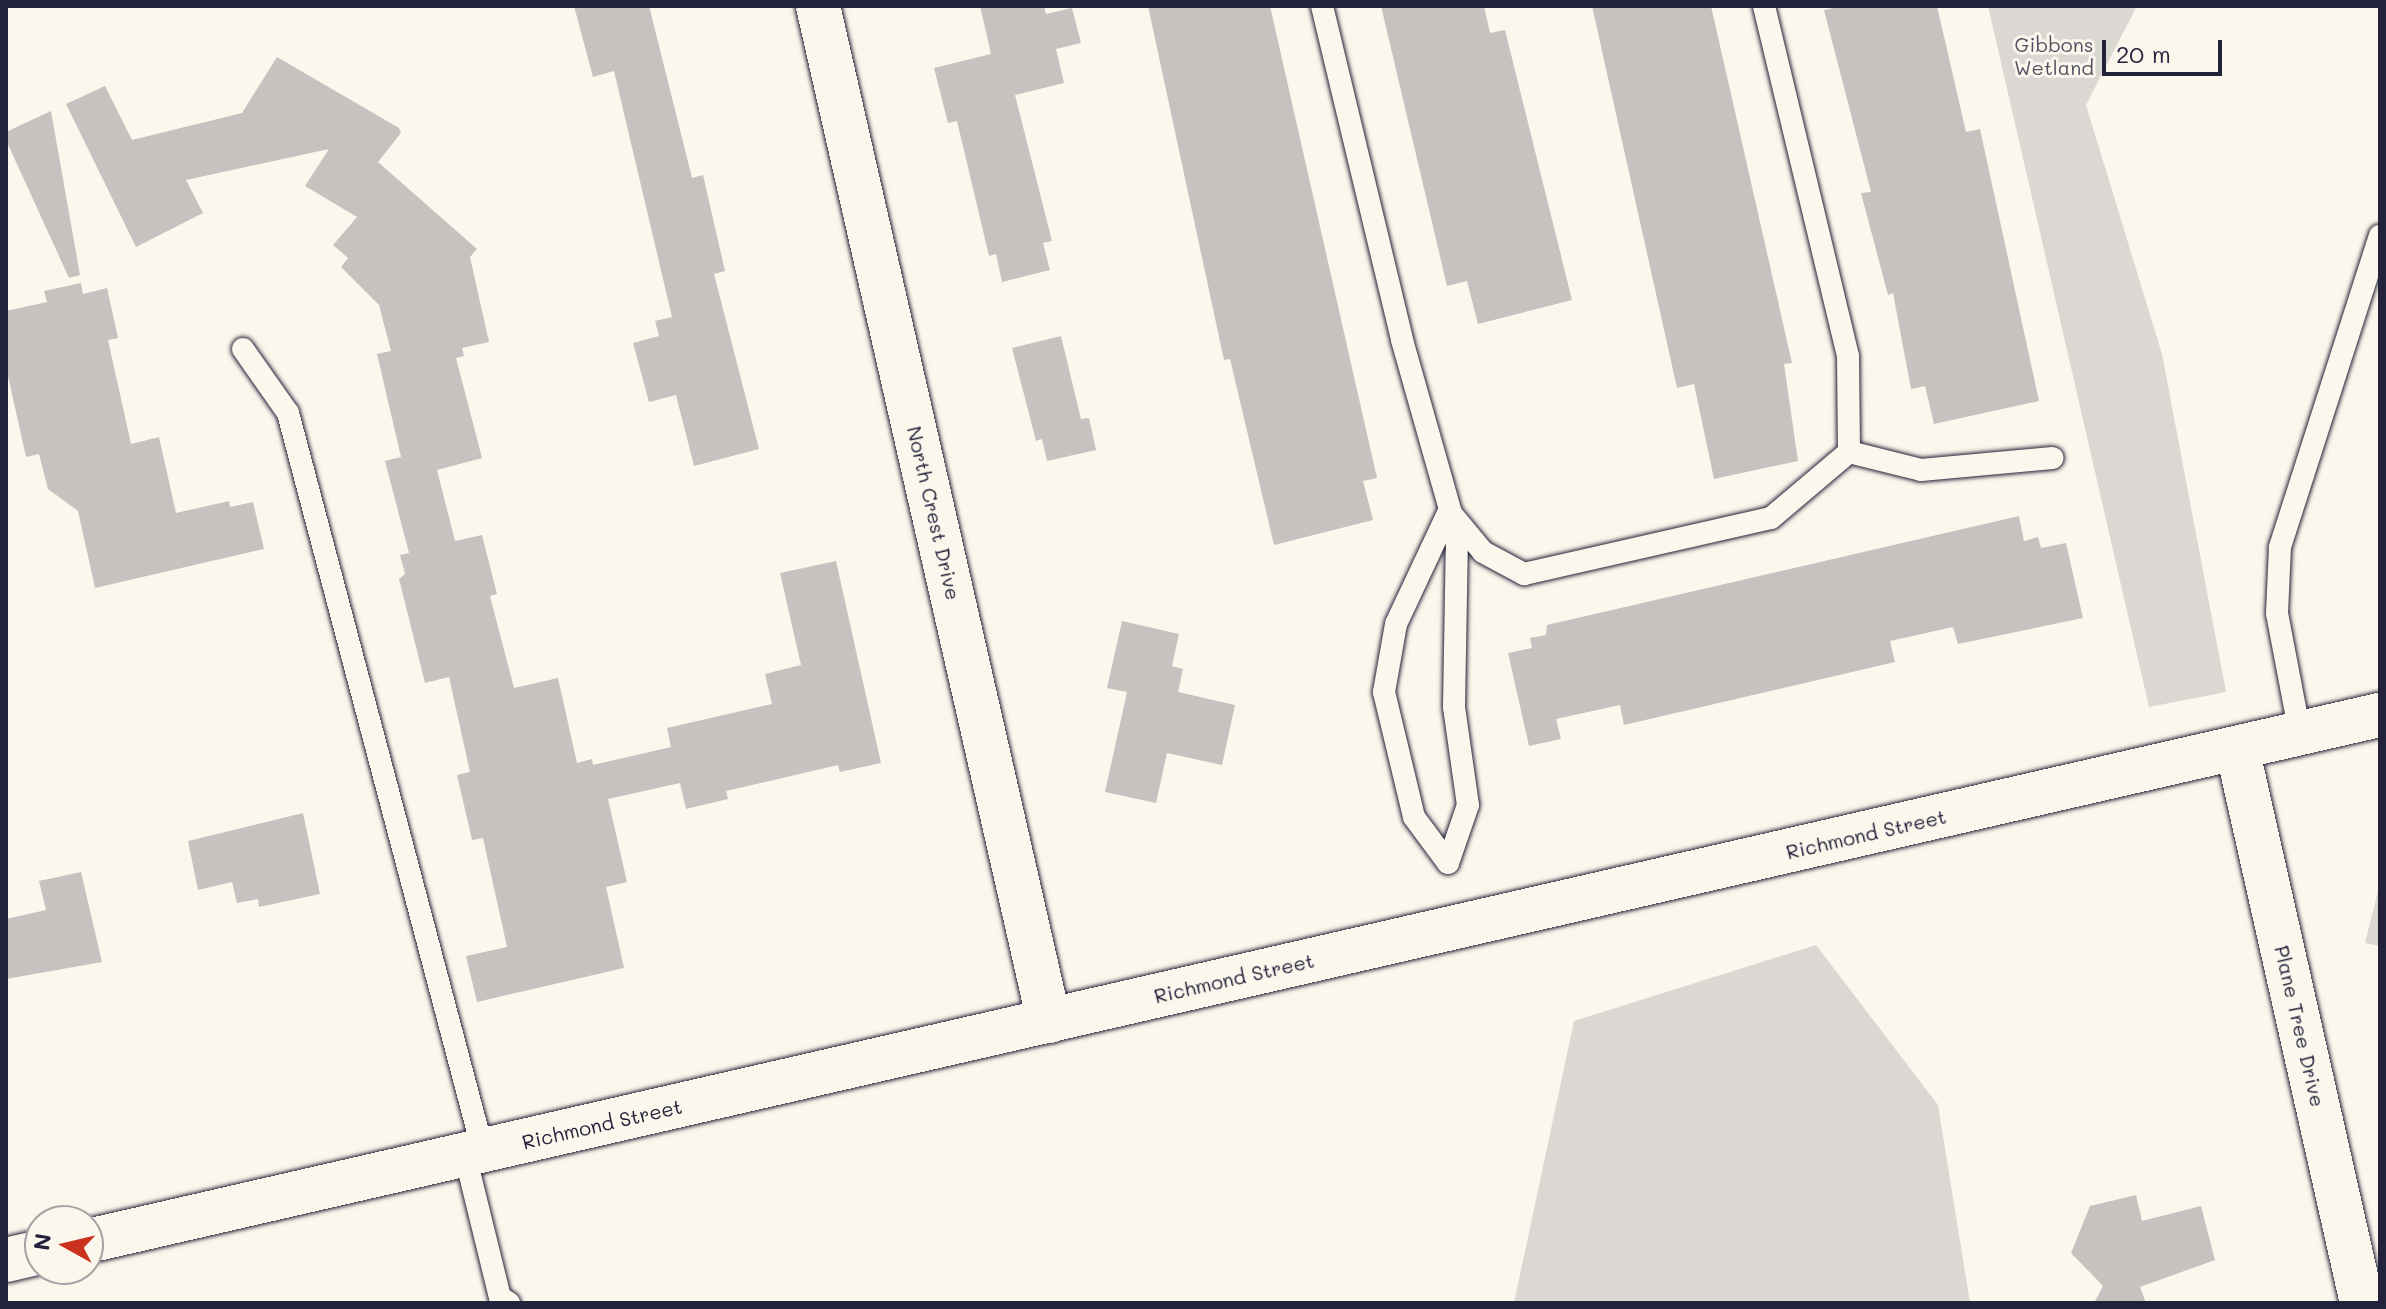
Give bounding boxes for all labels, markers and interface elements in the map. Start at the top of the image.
scale bar [2106,24,2226,74]
park label: Gibbons Wetland [2014,33,2094,80]
text: 20 m [2116,38,2171,69]
street label: North Crest Drive [902,424,966,602]
street label: Richmond Street [1784,804,1948,864]
street label: Plane Tree Drive [2270,943,2330,1109]
street label: Richmond Street [1152,948,1316,1008]
street label: Richmond Street [520,1094,684,1154]
north arrow [24,1205,104,1285]
text: N [26,1232,57,1252]

